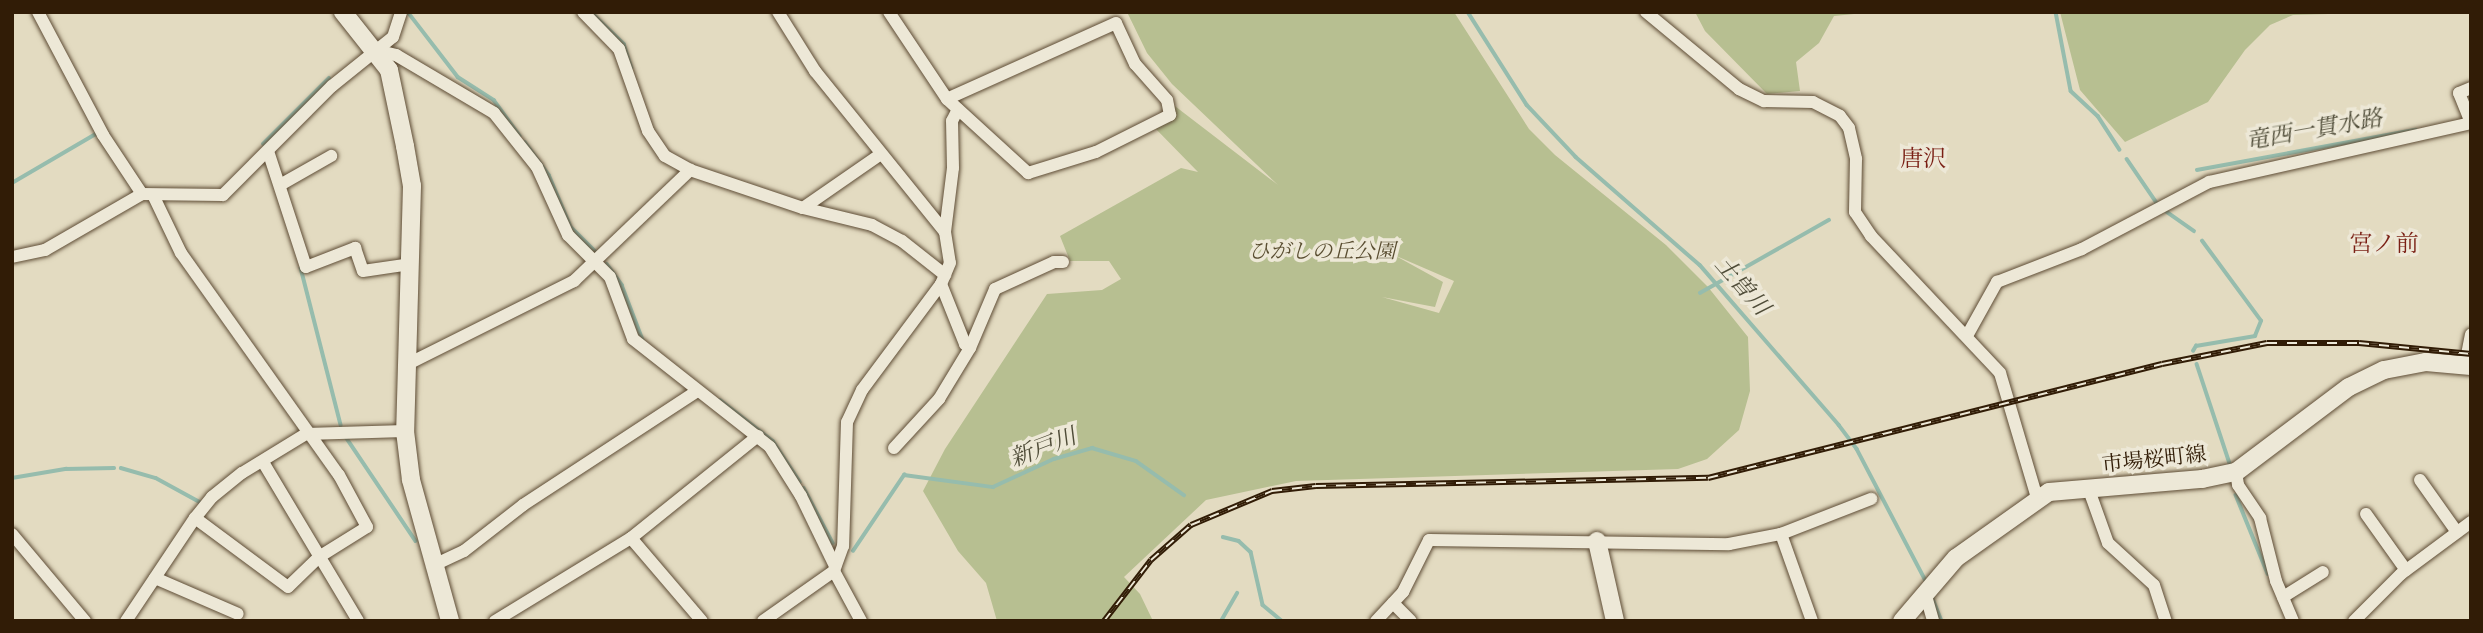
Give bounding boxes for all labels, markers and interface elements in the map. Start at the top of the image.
water label: 竜西一貫水路 [2244,104,2384,156]
district label: 唐沢 [1900,145,1946,173]
district label: 宮ノ前 [2350,230,2418,258]
park label: ひがしの丘公園 [1249,239,1395,265]
water label: 土曽川 [1709,251,1775,321]
water label: 新戸川 [1006,423,1080,473]
street label: 市場桜町線 [2100,442,2208,478]

